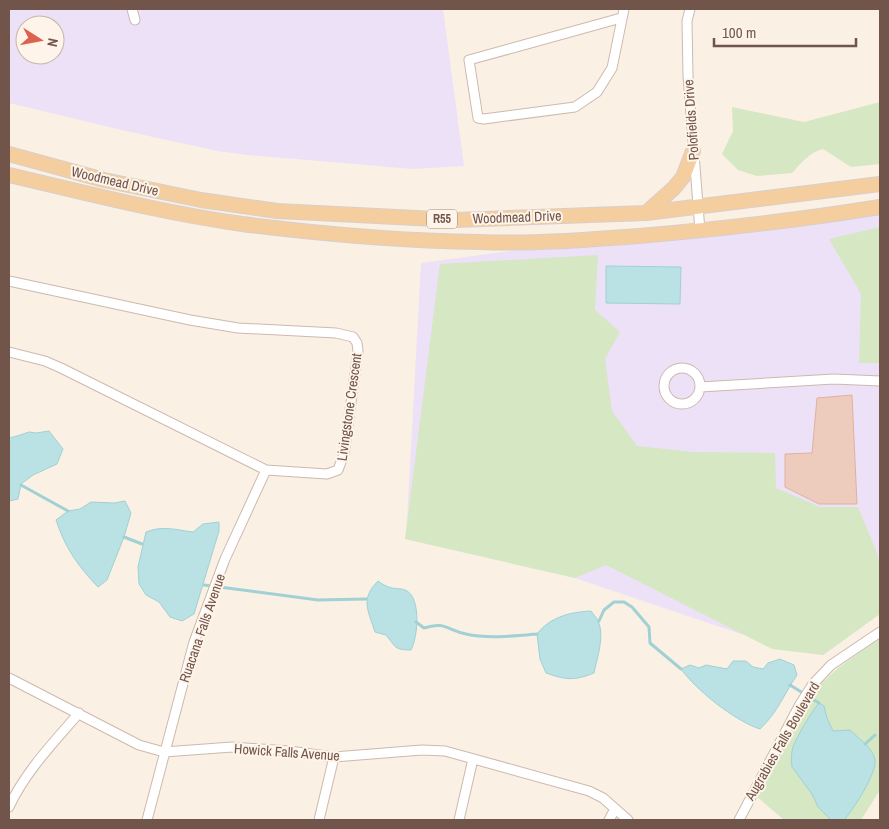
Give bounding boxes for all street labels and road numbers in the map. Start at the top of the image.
street label: Polofields Drive [679,79,703,161]
street label: Woodmead Drive [70,162,160,200]
street label: Woodmead Drive [472,206,562,228]
road number: R55 [427,210,457,228]
street label: Livingstone Crescent [333,352,365,462]
street label: Ruacana Falls Avenue [175,571,229,685]
street label: Augrabies Falls Boulevard [740,678,823,804]
street label: Howick Falls Avenue [234,739,340,765]

